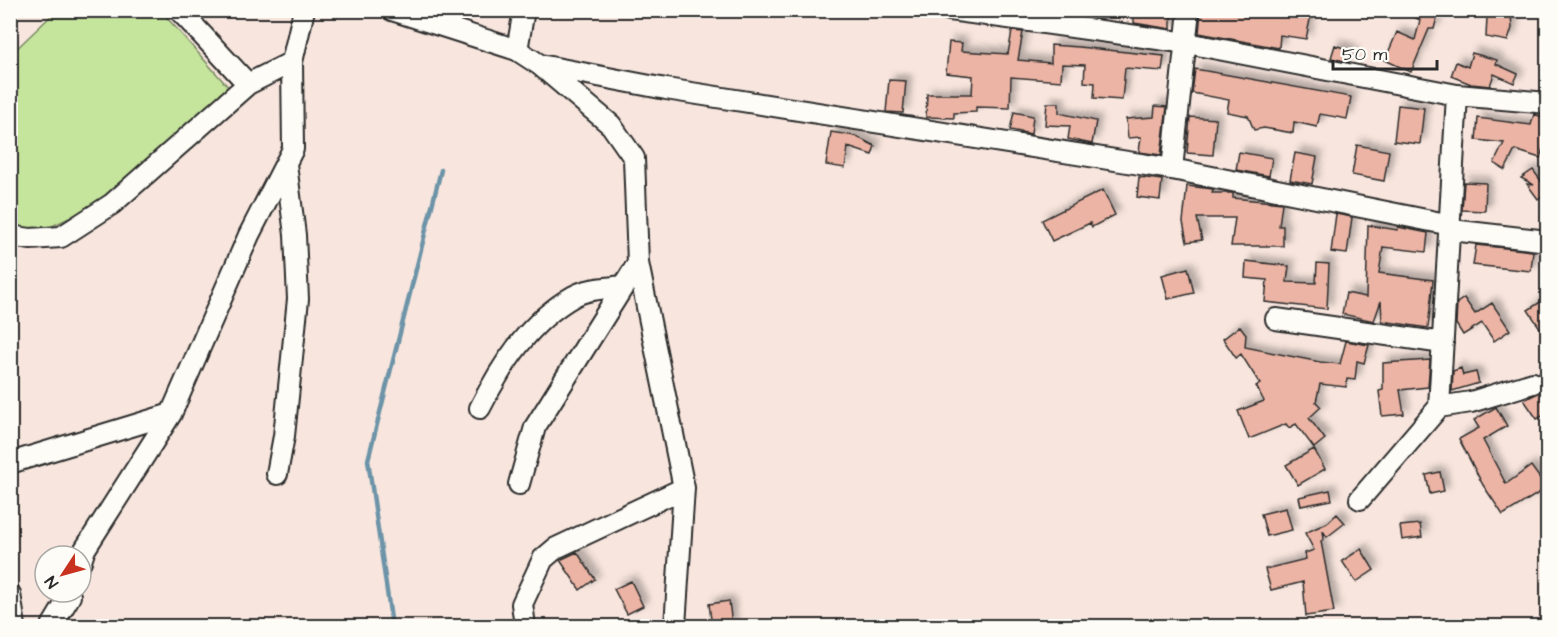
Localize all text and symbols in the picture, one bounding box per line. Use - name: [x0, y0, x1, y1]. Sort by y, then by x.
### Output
- scale bar: [1333, 33, 1436, 71]
- text: 50 m: [1342, 42, 1387, 67]
- north arrow: [33, 544, 93, 604]
- text: N: [40, 572, 64, 593]

